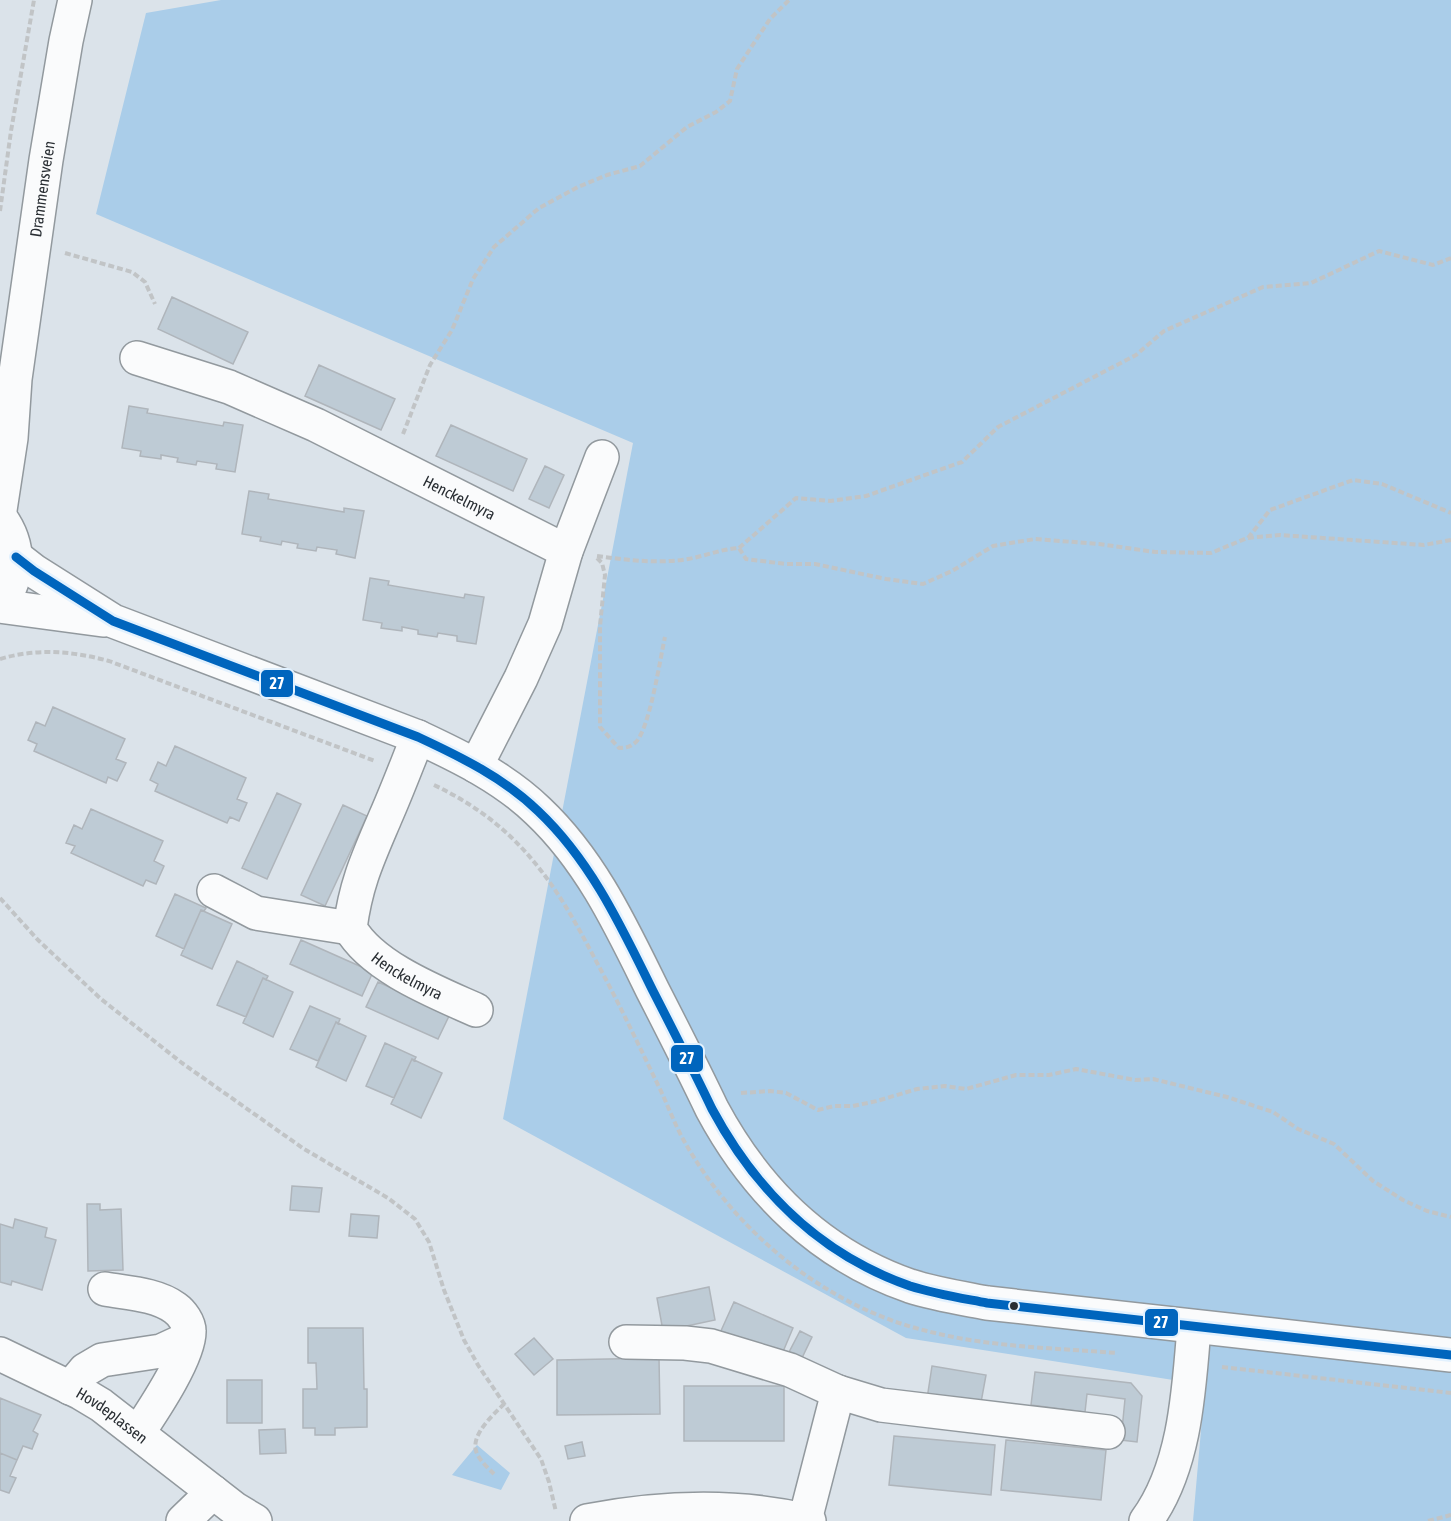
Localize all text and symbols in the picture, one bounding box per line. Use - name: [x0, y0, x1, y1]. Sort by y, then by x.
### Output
- street label: Drammensveien: [26, 139, 58, 238]
- street label: Henckelmyra: [420, 472, 499, 523]
- line badge: 27: [260, 669, 294, 698]
- text: 27: [269, 674, 285, 692]
- street label: Henckelmyra: [368, 948, 445, 1003]
- line badge: 27: [670, 1044, 704, 1073]
- text: 27: [679, 1049, 695, 1067]
- unlabelled marker: [1008, 1300, 1020, 1312]
- line badge: 27: [1144, 1308, 1179, 1337]
- text: 27: [1153, 1313, 1169, 1331]
- street label: Hovdeplassen: [73, 1383, 151, 1447]

